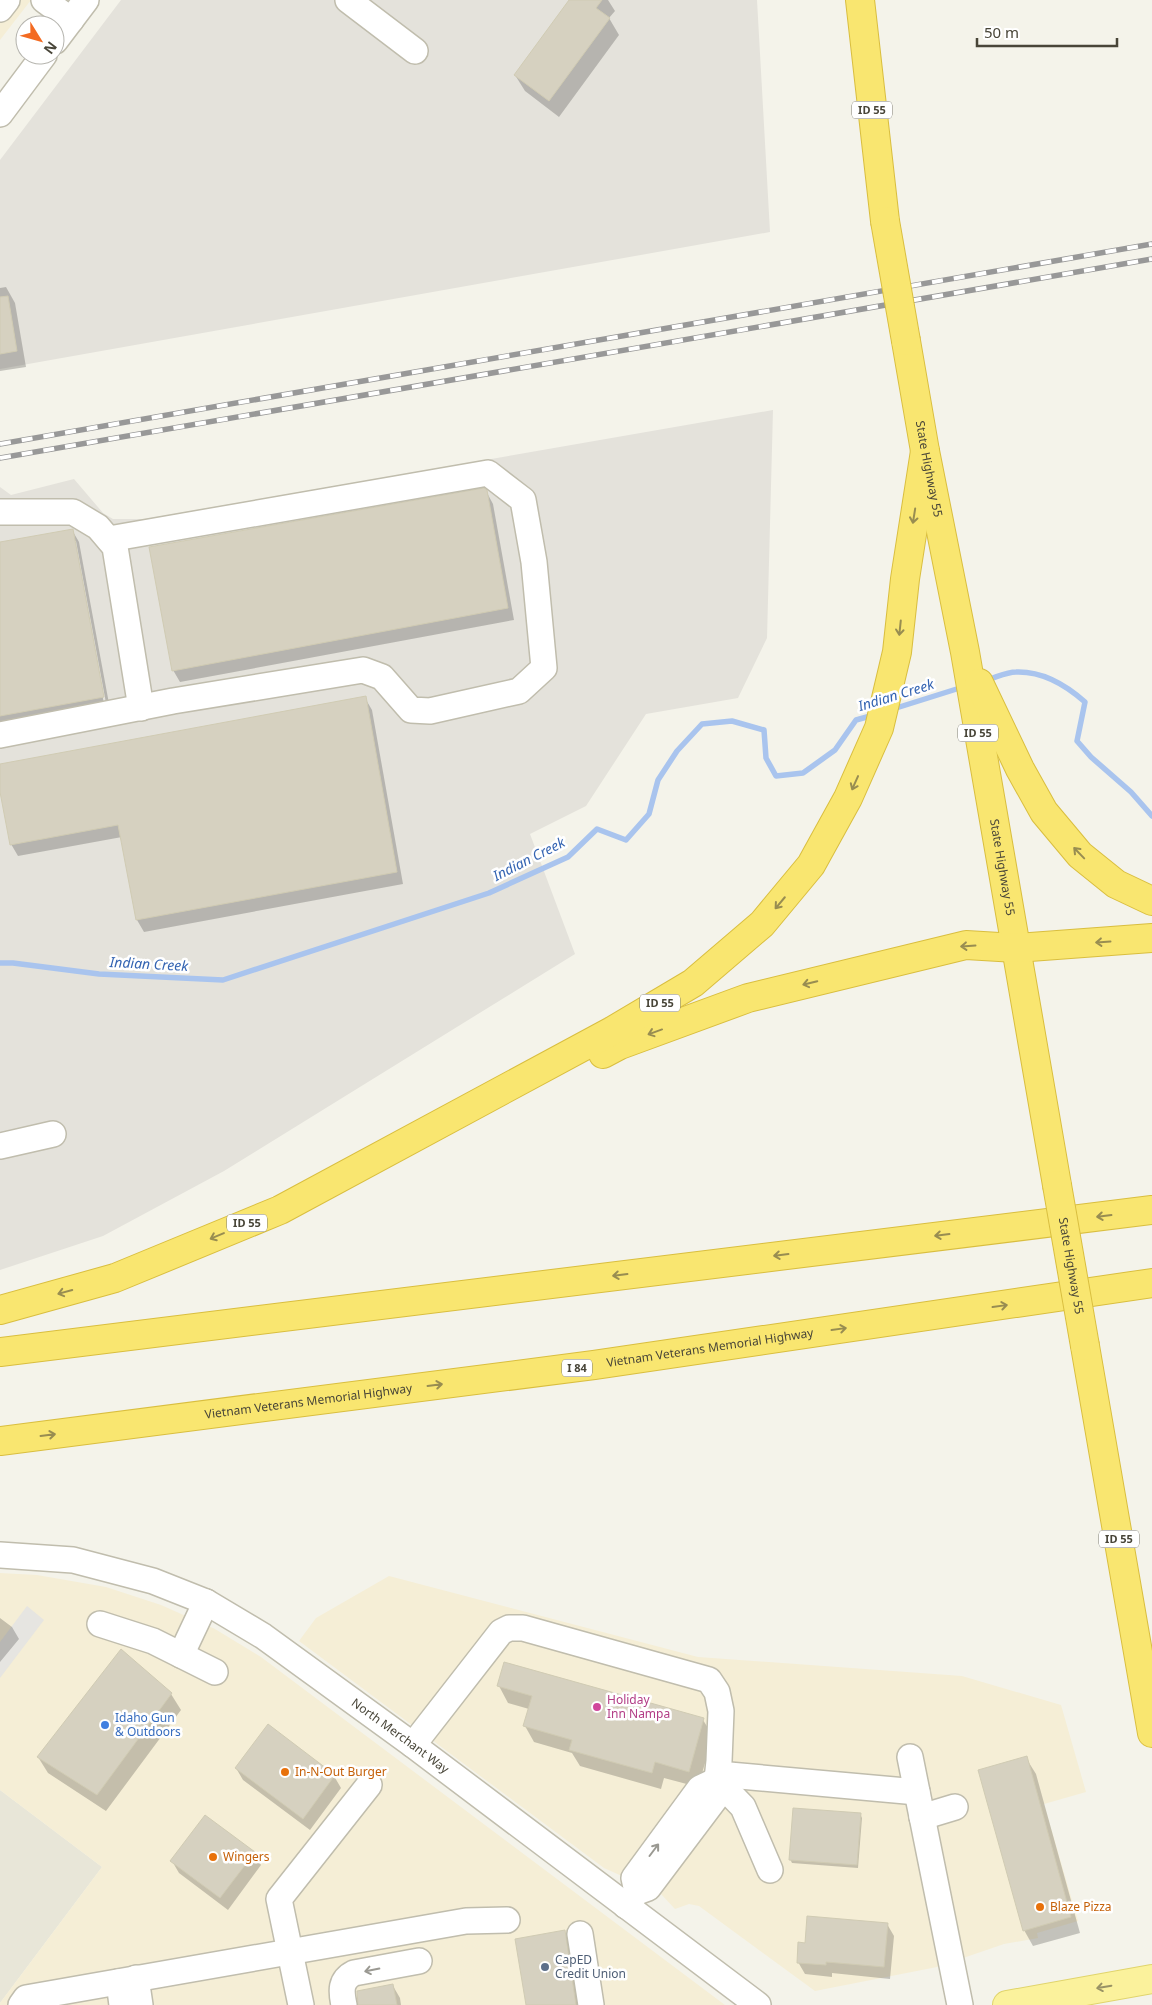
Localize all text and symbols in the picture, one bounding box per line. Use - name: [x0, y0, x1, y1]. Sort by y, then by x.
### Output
- north arrow: [15, 15, 65, 65]
- scale bar: [977, 15, 1117, 47]
- text: 50 m: [984, 22, 1019, 42]
- text: N: [40, 38, 62, 58]
- road number: ID 55: [852, 102, 892, 118]
- street label: State Highway 55: [912, 419, 947, 519]
- one-way arrow: [909, 508, 919, 524]
- one-way arrow: [895, 619, 905, 635]
- water label: Indian Creek: [855, 674, 937, 715]
- road number: ID 55: [958, 724, 998, 741]
- one-way arrow: [849, 775, 859, 790]
- street label: State Highway 55: [986, 817, 1019, 917]
- water label: Indian Creek: [489, 832, 569, 885]
- one-way arrow: [1073, 846, 1085, 859]
- one-way arrow: [774, 896, 785, 909]
- one-way arrow: [1096, 937, 1112, 946]
- one-way arrow: [960, 942, 976, 951]
- water label: Indian Creek: [108, 952, 190, 975]
- one-way arrow: [802, 979, 818, 988]
- road number: ID 55: [640, 994, 680, 1011]
- one-way arrow: [648, 1028, 663, 1037]
- one-way arrow: [1096, 1211, 1112, 1221]
- road number: ID 55: [227, 1214, 267, 1232]
- street label: State Highway 55: [1055, 1216, 1088, 1316]
- one-way arrow: [210, 1231, 225, 1241]
- one-way arrow: [935, 1231, 951, 1241]
- one-way arrow: [773, 1250, 789, 1260]
- one-way arrow: [612, 1270, 628, 1280]
- one-way arrow: [58, 1288, 74, 1298]
- one-way arrow: [991, 1301, 1007, 1311]
- street label: Vietnam Veterans Memorial Highway: [605, 1324, 815, 1371]
- one-way arrow: [831, 1324, 847, 1334]
- road number: I 84: [562, 1360, 592, 1376]
- street label: Vietnam Veterans Memorial Highway: [204, 1379, 414, 1423]
- one-way arrow: [427, 1380, 443, 1390]
- one-way arrow: [40, 1430, 56, 1440]
- road number: ID 55: [1099, 1530, 1139, 1548]
- place label: Holiday Inn Nampa: [607, 1691, 670, 1722]
- street label: North Merchant Way: [348, 1694, 453, 1778]
- marker: Holiday Inn Nampa: [591, 1701, 603, 1713]
- place label: Idaho Gun & Outdoors: [115, 1709, 181, 1740]
- marker: Idaho Gun & Outdoors: [99, 1719, 111, 1731]
- place label: In-N-Out Burger: [295, 1763, 387, 1780]
- marker: In-N-Out Burger: [279, 1766, 291, 1778]
- one-way arrow: [649, 1844, 660, 1857]
- place label: Wingers: [223, 1848, 270, 1865]
- marker: Wingers: [207, 1851, 219, 1863]
- place label: Blaze Pizza: [1050, 1898, 1112, 1915]
- marker: Blaze Pizza: [1034, 1901, 1046, 1913]
- place label: CapED Credit Union: [555, 1951, 626, 1982]
- marker: CapED Credit Union: [539, 1961, 551, 1973]
- one-way arrow: [364, 1965, 380, 1975]
- one-way arrow: [1096, 1983, 1112, 1993]

